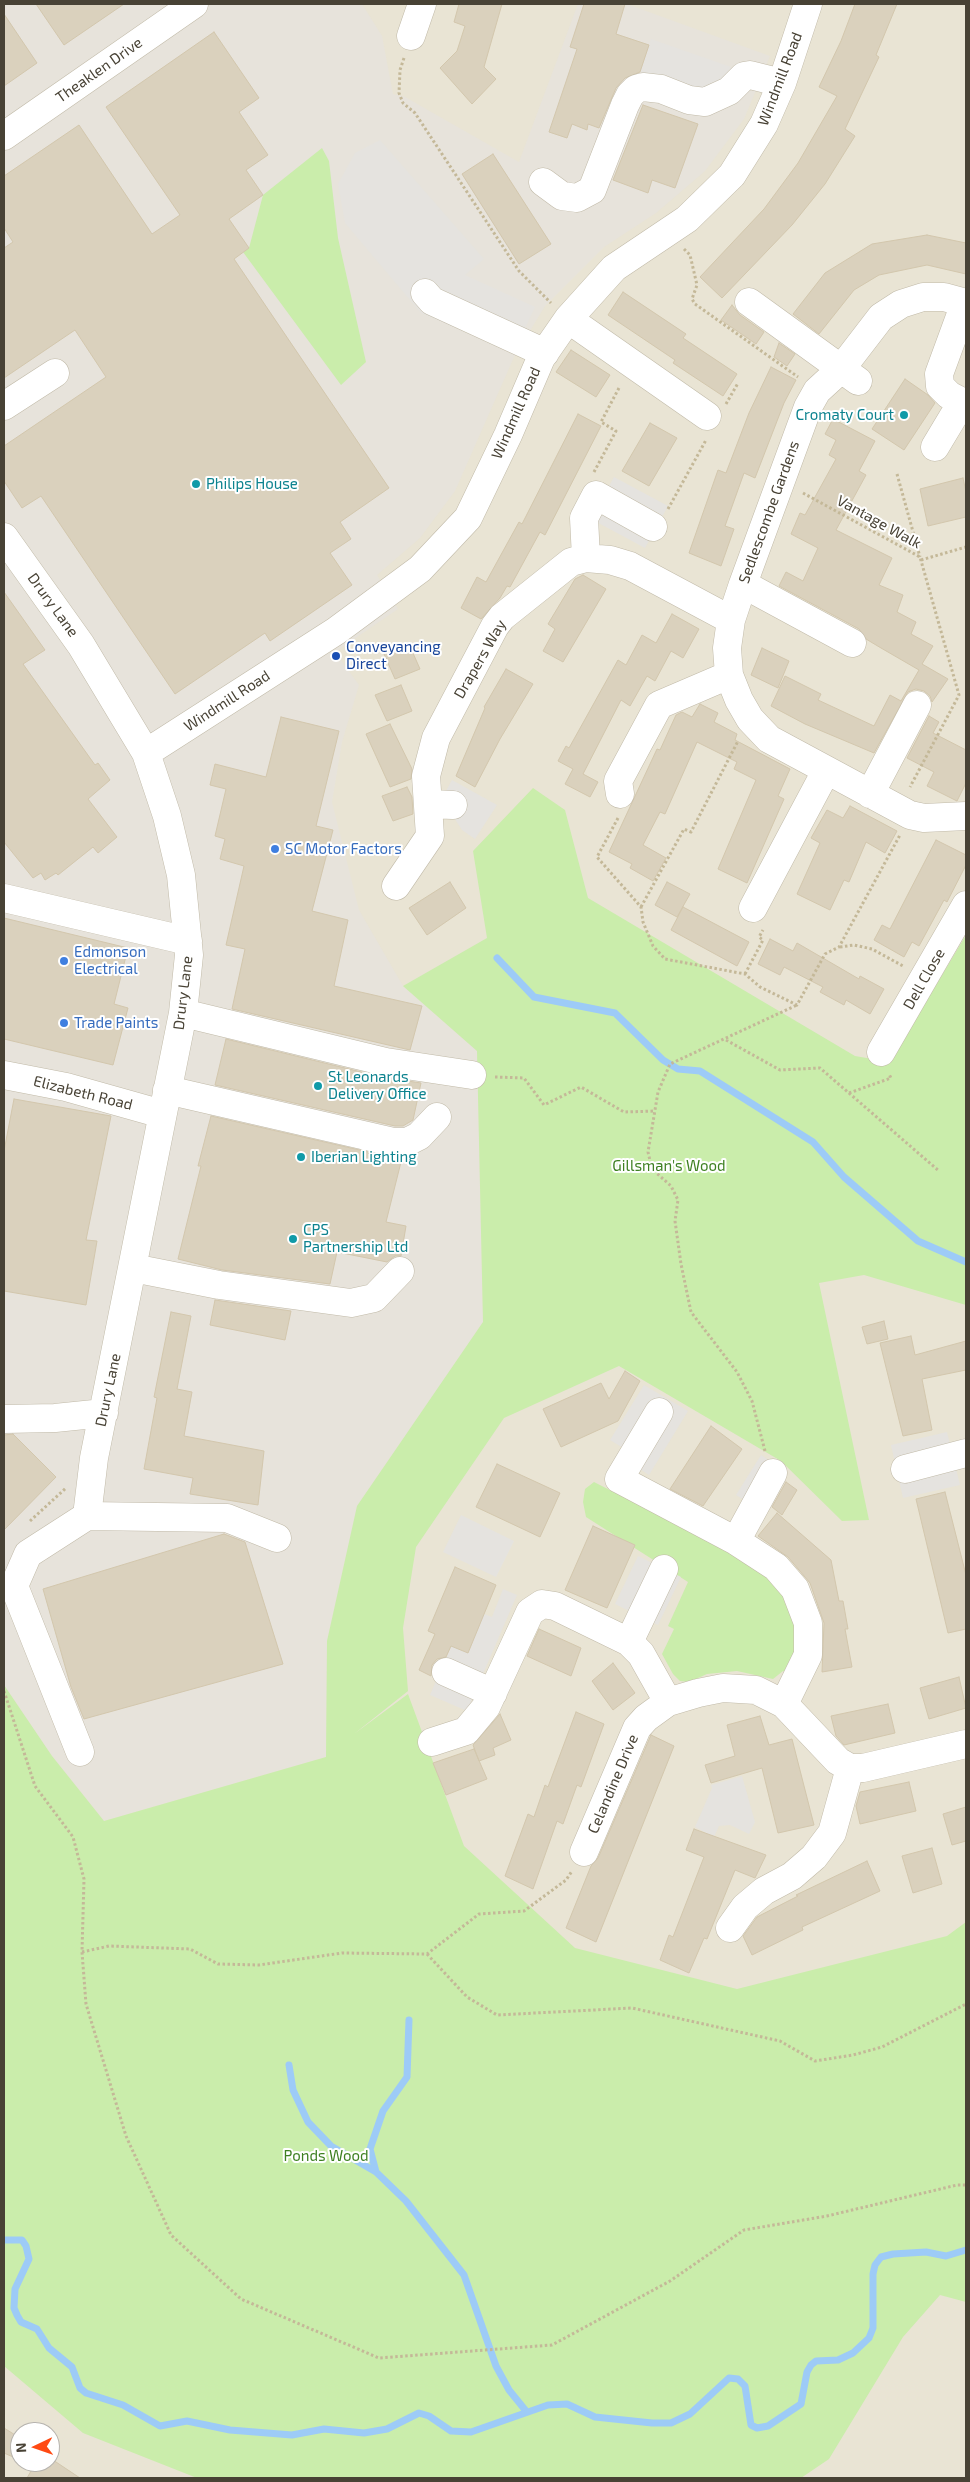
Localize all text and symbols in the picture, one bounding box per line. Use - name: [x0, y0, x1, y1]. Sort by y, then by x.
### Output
- street label: Windmill Road: [754, 30, 806, 128]
- street label: Theaklen Drive: [52, 34, 146, 106]
- street label: Windmill Road: [488, 364, 544, 462]
- place label: Cromaty Court: [795, 406, 894, 424]
- marker: Cromaty Court: [898, 409, 910, 421]
- street label: Sedlescombe Gardens: [735, 438, 803, 586]
- place label: Philips House: [206, 475, 298, 493]
- marker: Philips House: [190, 478, 202, 490]
- street label: Vantage Walk: [834, 491, 924, 553]
- street label: Drury Lane: [24, 570, 82, 640]
- street label: Drapers Way: [450, 616, 510, 702]
- place label: Conveyancing Direct: [346, 638, 441, 673]
- marker: Conveyancing Direct: [330, 650, 342, 662]
- street label: Windmill Road: [181, 667, 273, 735]
- place label: SC Motor Factors: [285, 840, 402, 858]
- marker: SC Motor Factors: [269, 843, 281, 855]
- place label: Edmonson Electrical: [74, 943, 146, 978]
- street label: Dell Close: [899, 945, 949, 1013]
- marker: Edmonson Electrical: [58, 955, 70, 967]
- street label: Drury Lane: [170, 955, 196, 1031]
- place label: Trade Paints: [74, 1014, 158, 1032]
- marker: Trade Paints: [58, 1017, 70, 1029]
- place label: St Leonards Delivery Office: [328, 1068, 427, 1103]
- street label: Elizabeth Road: [32, 1072, 134, 1114]
- marker: St Leonards Delivery Office: [312, 1080, 324, 1092]
- place label: Iberian Lighting: [311, 1148, 417, 1166]
- marker: Iberian Lighting: [295, 1151, 307, 1163]
- park label: Gillsman's Wood: [612, 1157, 726, 1175]
- place label: CPS Partnership Ltd: [303, 1221, 408, 1256]
- marker: CPS Partnership Ltd: [287, 1233, 299, 1245]
- street label: Drury Lane: [91, 1352, 125, 1428]
- street label: Celandine Drive: [584, 1732, 642, 1836]
- park label: Ponds Wood: [283, 2147, 369, 2165]
- north arrow: [10, 2422, 60, 2472]
- text: N: [12, 2442, 29, 2453]

